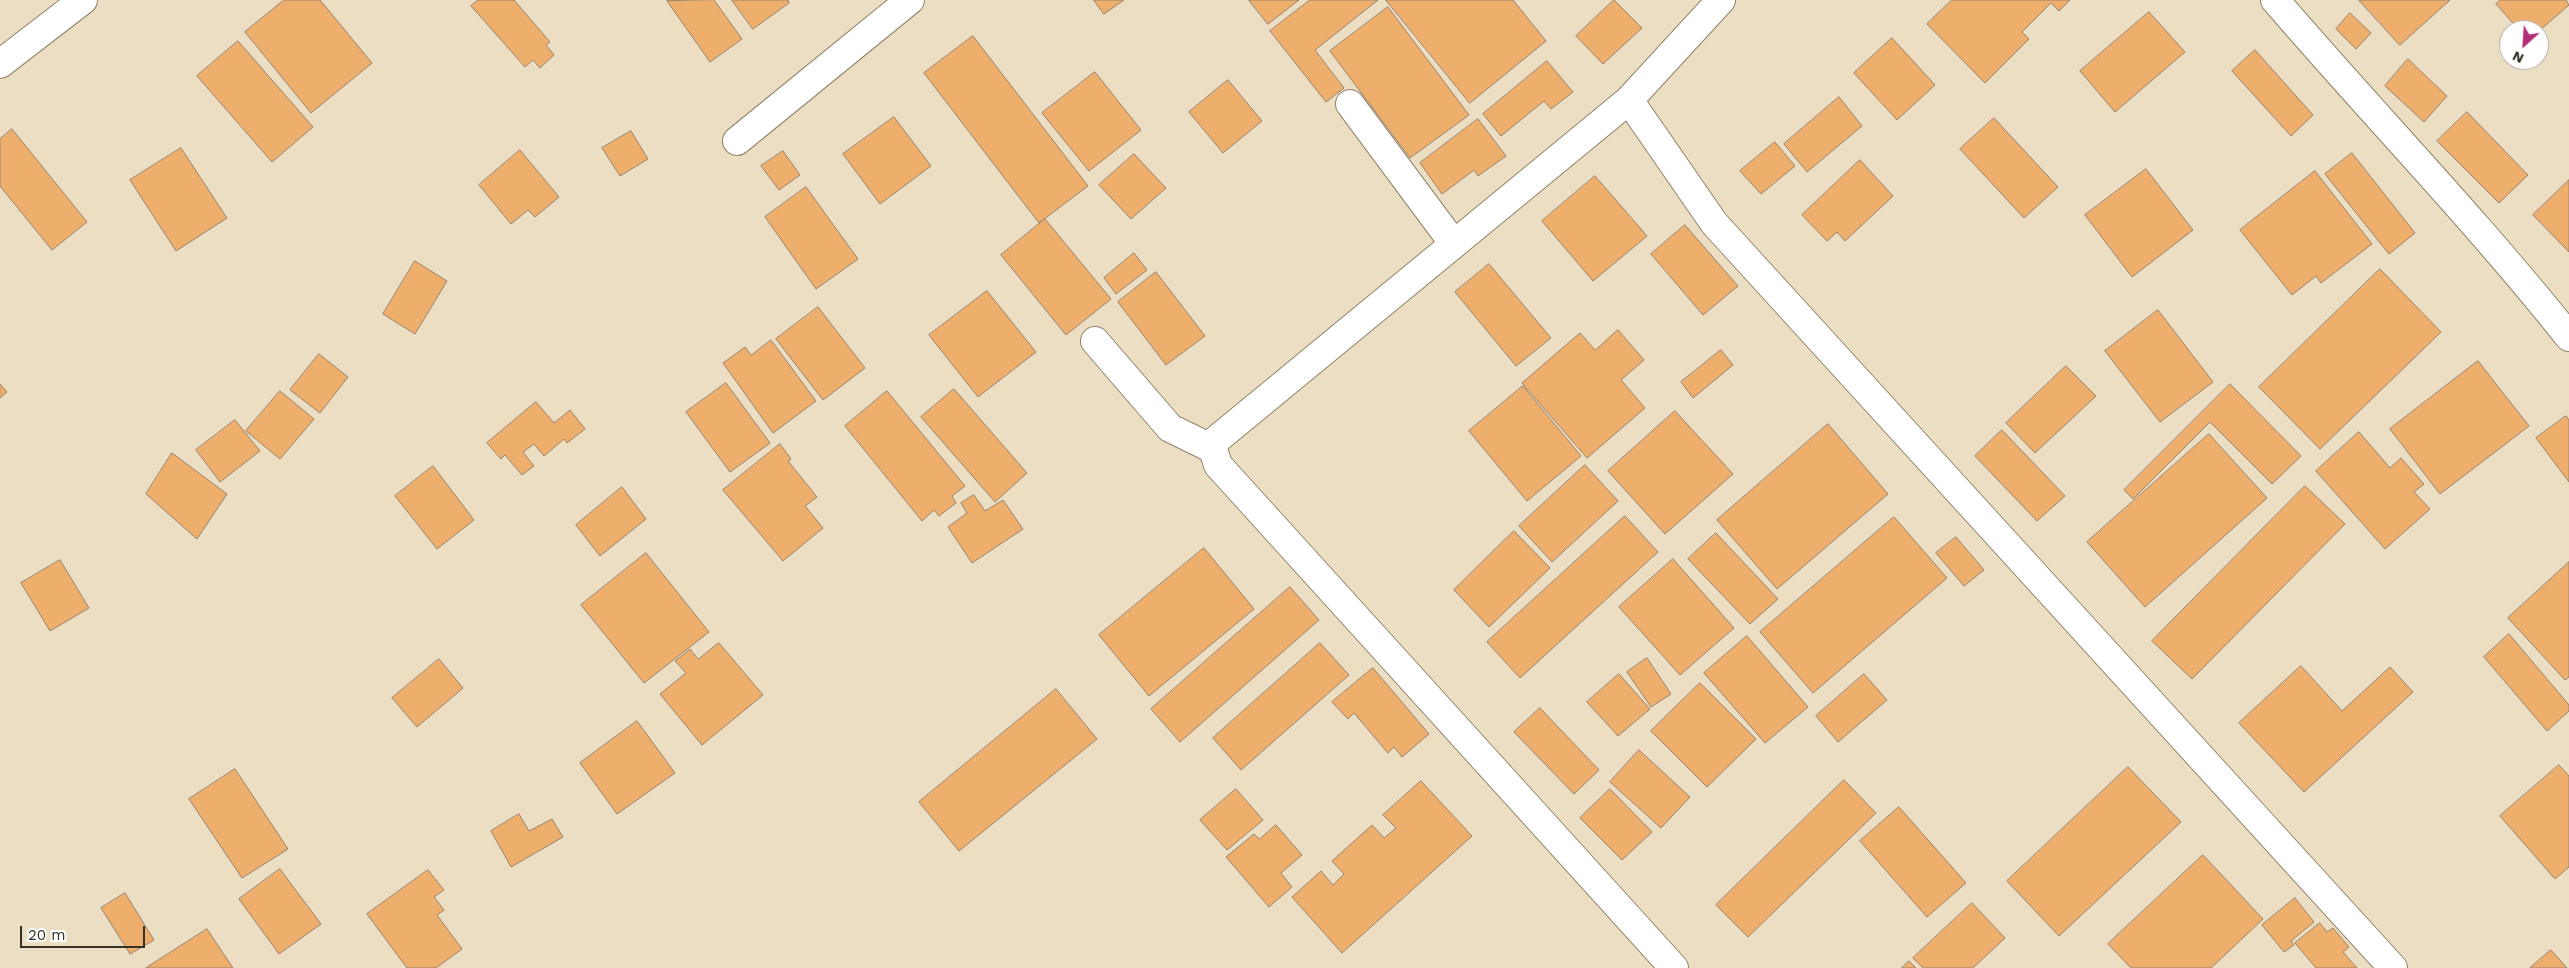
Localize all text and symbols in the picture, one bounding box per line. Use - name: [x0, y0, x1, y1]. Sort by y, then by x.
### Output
- north arrow: [2499, 20, 2549, 70]
- text: N: [2510, 48, 2526, 67]
- scale bar: [22, 916, 148, 948]
- text: 20 m: [28, 926, 66, 944]

